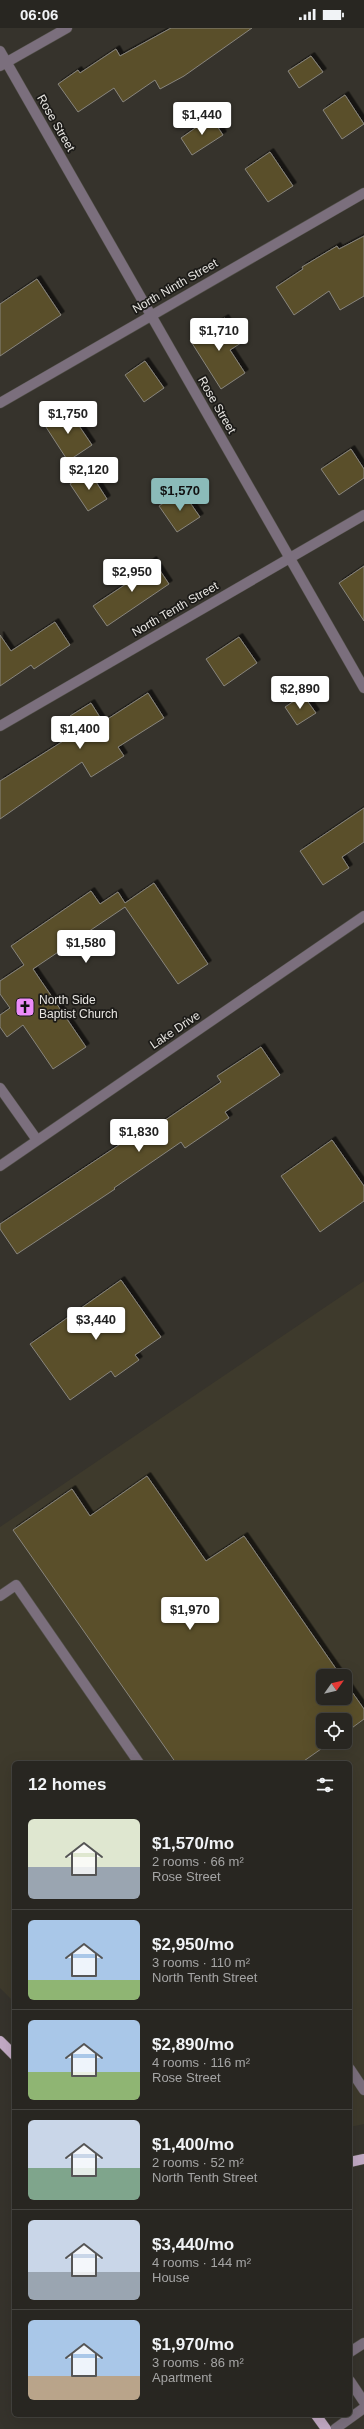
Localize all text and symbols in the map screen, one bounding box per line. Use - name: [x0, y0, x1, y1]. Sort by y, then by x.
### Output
- text: 06:06: [20, 6, 58, 23]
- street label: Rose Street: [34, 92, 78, 155]
- pin: $1,440: [169, 102, 235, 136]
- text: $1,440: [182, 107, 222, 122]
- street label: North Ninth Street: [130, 256, 221, 316]
- pin: $1,710: [186, 318, 252, 352]
- text: $1,710: [199, 323, 239, 338]
- street label: Rose Street: [195, 374, 239, 437]
- pin: $1,750: [35, 401, 101, 435]
- text: $1,750: [48, 406, 88, 421]
- pin: $2,120: [56, 457, 122, 491]
- text: $2,120: [69, 462, 109, 477]
- pin: $1,570: [147, 478, 213, 512]
- text: $1,570: [160, 483, 200, 498]
- pin: $2,950: [99, 559, 165, 593]
- text: $2,950: [112, 564, 152, 579]
- street label: North Tenth Street: [129, 578, 221, 639]
- pin: $2,890: [267, 676, 333, 710]
- text: $2,890: [280, 681, 320, 696]
- pin: $1,400: [47, 716, 113, 750]
- text: $1,400: [60, 721, 100, 736]
- pin: $1,580: [53, 930, 119, 964]
- text: $1,580: [66, 935, 106, 950]
- place label: North Side Baptist Church: [39, 993, 118, 1021]
- church icon: North Side Baptist Church: [14, 996, 36, 1018]
- street label: Lake Drive: [147, 1008, 203, 1052]
- pin: $1,830: [106, 1119, 172, 1153]
- text: $1,830: [119, 1124, 159, 1139]
- pin: $3,440: [63, 1307, 129, 1341]
- text: $3,440: [76, 1312, 116, 1327]
- pin: $1,970: [157, 1597, 223, 1631]
- text: $1,970: [170, 1602, 210, 1617]
- north arrow: [316, 1669, 352, 1705]
- map controls: [316, 1669, 352, 1749]
- button: locate: [316, 1713, 352, 1749]
- icon: filters: [314, 1774, 336, 1796]
- text: 12 homes: [28, 1775, 106, 1794]
- text: $1,570/mo: [152, 1834, 234, 1853]
- icon: home: [60, 1835, 108, 1883]
- text: 2 rooms · 66 m²: [152, 1854, 244, 1869]
- text: Rose Street: [152, 1869, 221, 1884]
- text: $2,950/mo: [152, 1935, 234, 1954]
- icon: home: [60, 1936, 108, 1984]
- text: 3 rooms · 110 m²: [152, 1955, 250, 1970]
- text: North Tenth Street: [152, 1970, 257, 1985]
- text: $2,890/mo: [152, 2035, 234, 2054]
- icon: home: [60, 2036, 108, 2084]
- text: 4 rooms · 116 m²: [152, 2055, 250, 2070]
- text: Rose Street: [152, 2070, 221, 2085]
- text: $1,400/mo: [152, 2135, 234, 2154]
- icon: home: [60, 2136, 108, 2184]
- text: 2 rooms · 52 m²: [152, 2155, 244, 2170]
- text: North Tenth Street: [152, 2170, 257, 2185]
- text: $3,440/mo: [152, 2235, 234, 2254]
- icon: home: [60, 2236, 108, 2284]
- text: 4 rooms · 144 m²: [152, 2255, 251, 2270]
- text: House: [152, 2270, 190, 2285]
- text: $1,970/mo: [152, 2335, 234, 2354]
- icon: home: [60, 2336, 108, 2384]
- text: 3 rooms · 86 m²: [152, 2355, 244, 2370]
- text: Apartment: [152, 2370, 212, 2385]

